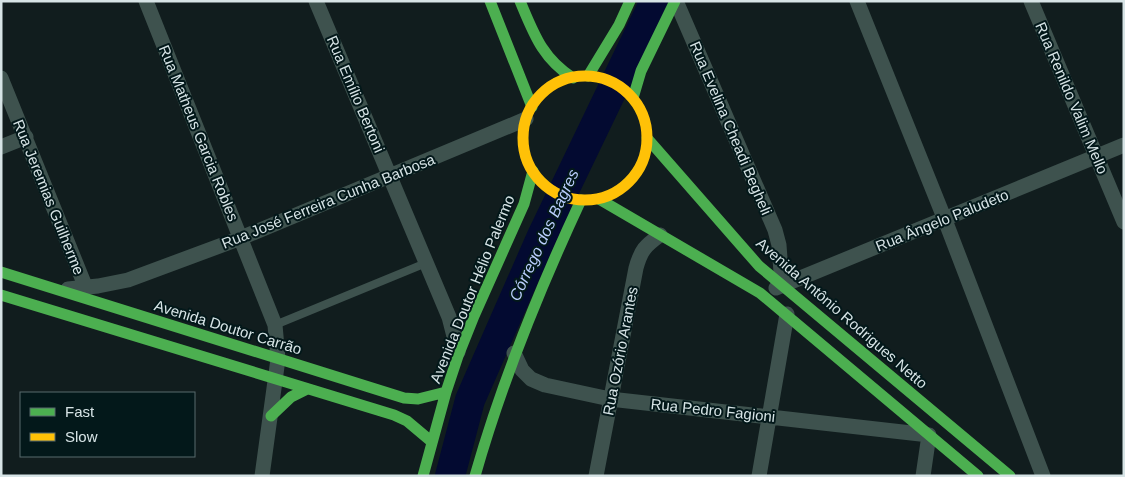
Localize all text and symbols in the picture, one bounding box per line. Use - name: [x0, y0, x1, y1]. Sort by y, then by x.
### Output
- street label: Rua Renildo Valim Mello: [1032, 20, 1112, 176]
- street label: Rua Emílio Bertoni: [324, 33, 388, 155]
- street label: Rua Evelina Cheadi Begheli: [687, 39, 775, 217]
- street label: Rua Matheus Garcia Robles: [156, 42, 242, 224]
- street label: Rua Jeremias Guilherme: [10, 117, 88, 277]
- street label: Rua José Ferreira Cunha Barbosa: [219, 150, 438, 252]
- water label: Córrego dos Bagres: [506, 167, 582, 303]
- street label: Rua Ângelo Paludeto: [873, 186, 1011, 254]
- street label: Avenida Doutor Hélio Palermo: [426, 192, 518, 386]
- street label: Avenida Antônio Rodrigues Netto: [753, 234, 931, 392]
- street label: Rua Ozório Arantes: [599, 285, 641, 417]
- street label: Avenida Doutor Carrão: [152, 296, 304, 358]
- legend: [20, 392, 195, 457]
- street label: Rua Pedro Fagioni: [650, 395, 776, 425]
- text: Fast: [65, 403, 95, 420]
- text: Slow: [65, 428, 98, 445]

